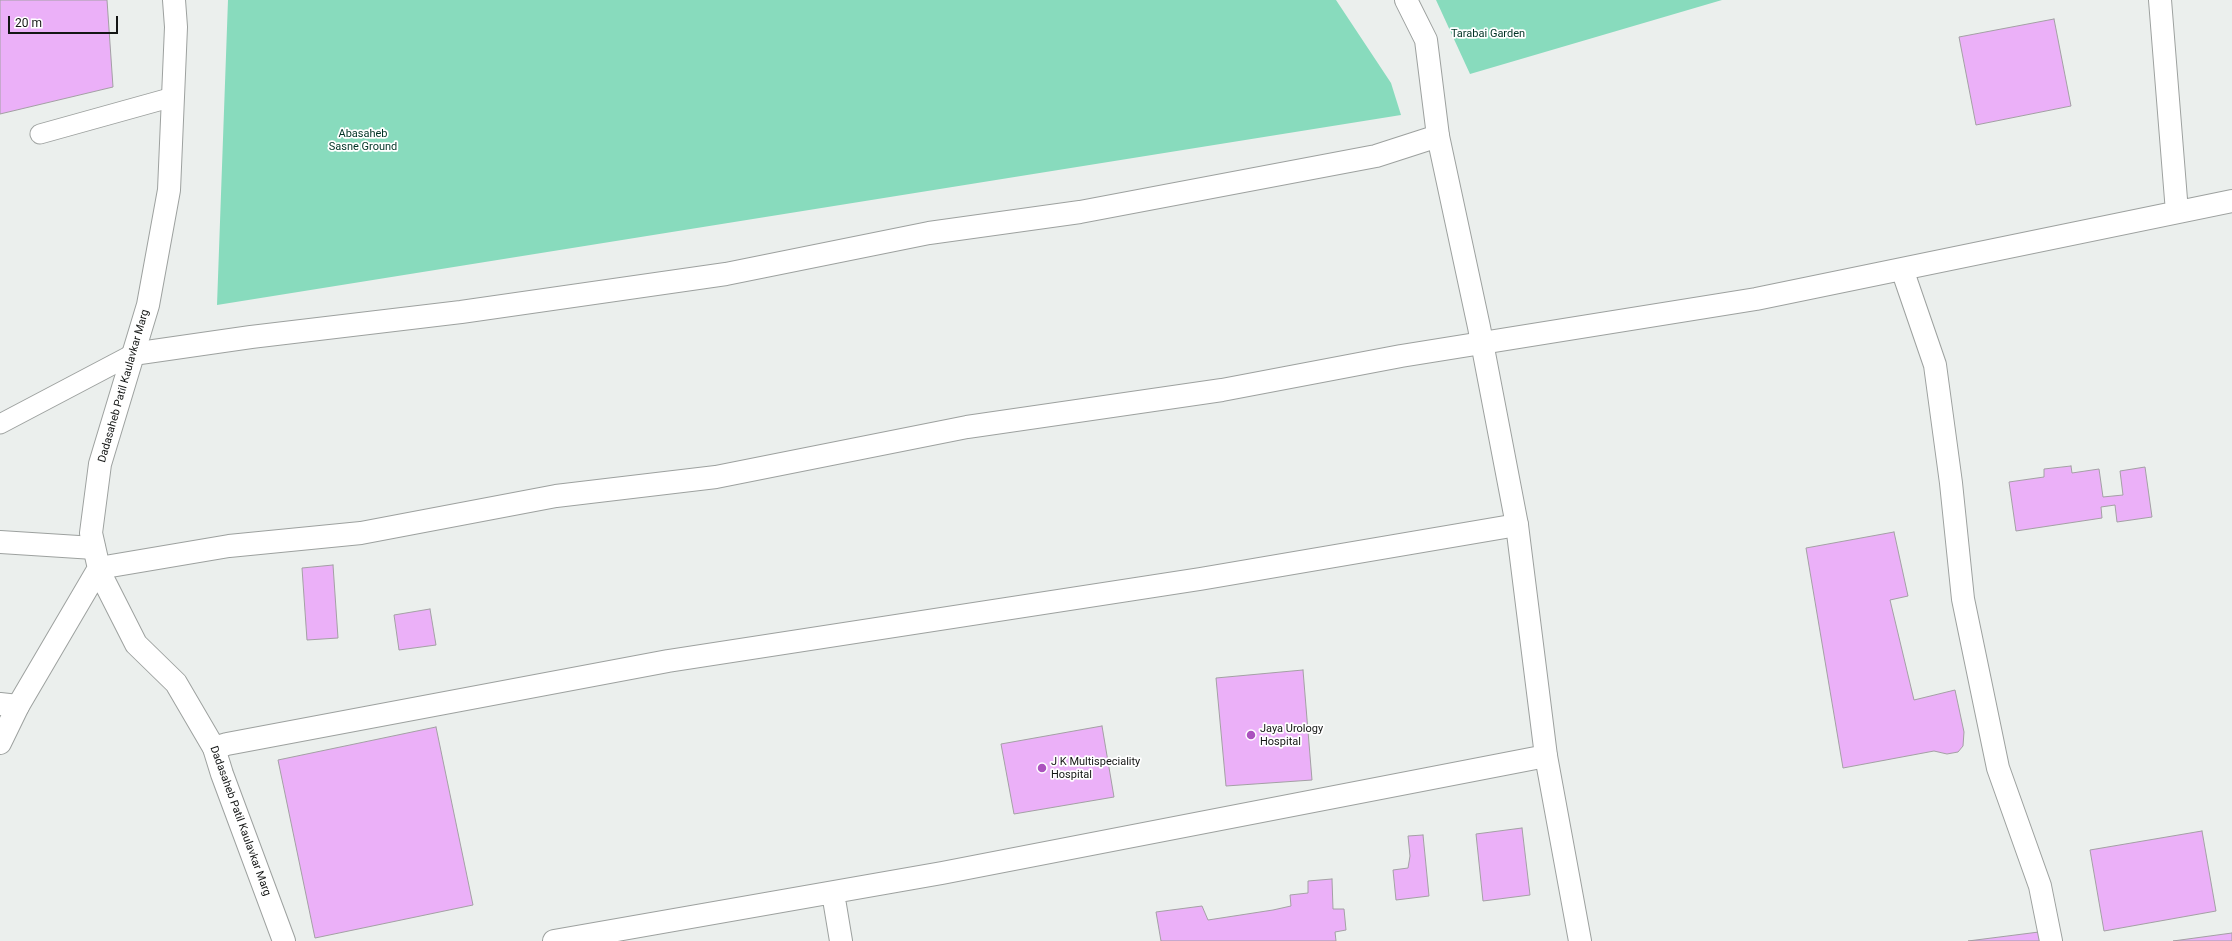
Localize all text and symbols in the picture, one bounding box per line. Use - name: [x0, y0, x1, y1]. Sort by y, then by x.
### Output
- scale bar: [10, 8, 120, 34]
- text: 20 m: [15, 16, 42, 30]
- park label: Tarabai Garden: [1451, 27, 1525, 41]
- park label: Abasaheb Sasne Ground: [329, 127, 397, 153]
- street label: Dadasaheb Patil Kaulavkar Marg: [96, 308, 152, 464]
- place label: Jaya Urology Hospital: [1260, 722, 1323, 748]
- marker: Jaya Urology Hospital: [1245, 729, 1257, 741]
- street label: Dadasaheb Patil Kaulavkar Marg: [207, 744, 273, 898]
- place label: J K Multispeciality Hospital: [1051, 755, 1140, 781]
- marker: J K Multispeciality Hospital: [1036, 762, 1048, 774]

